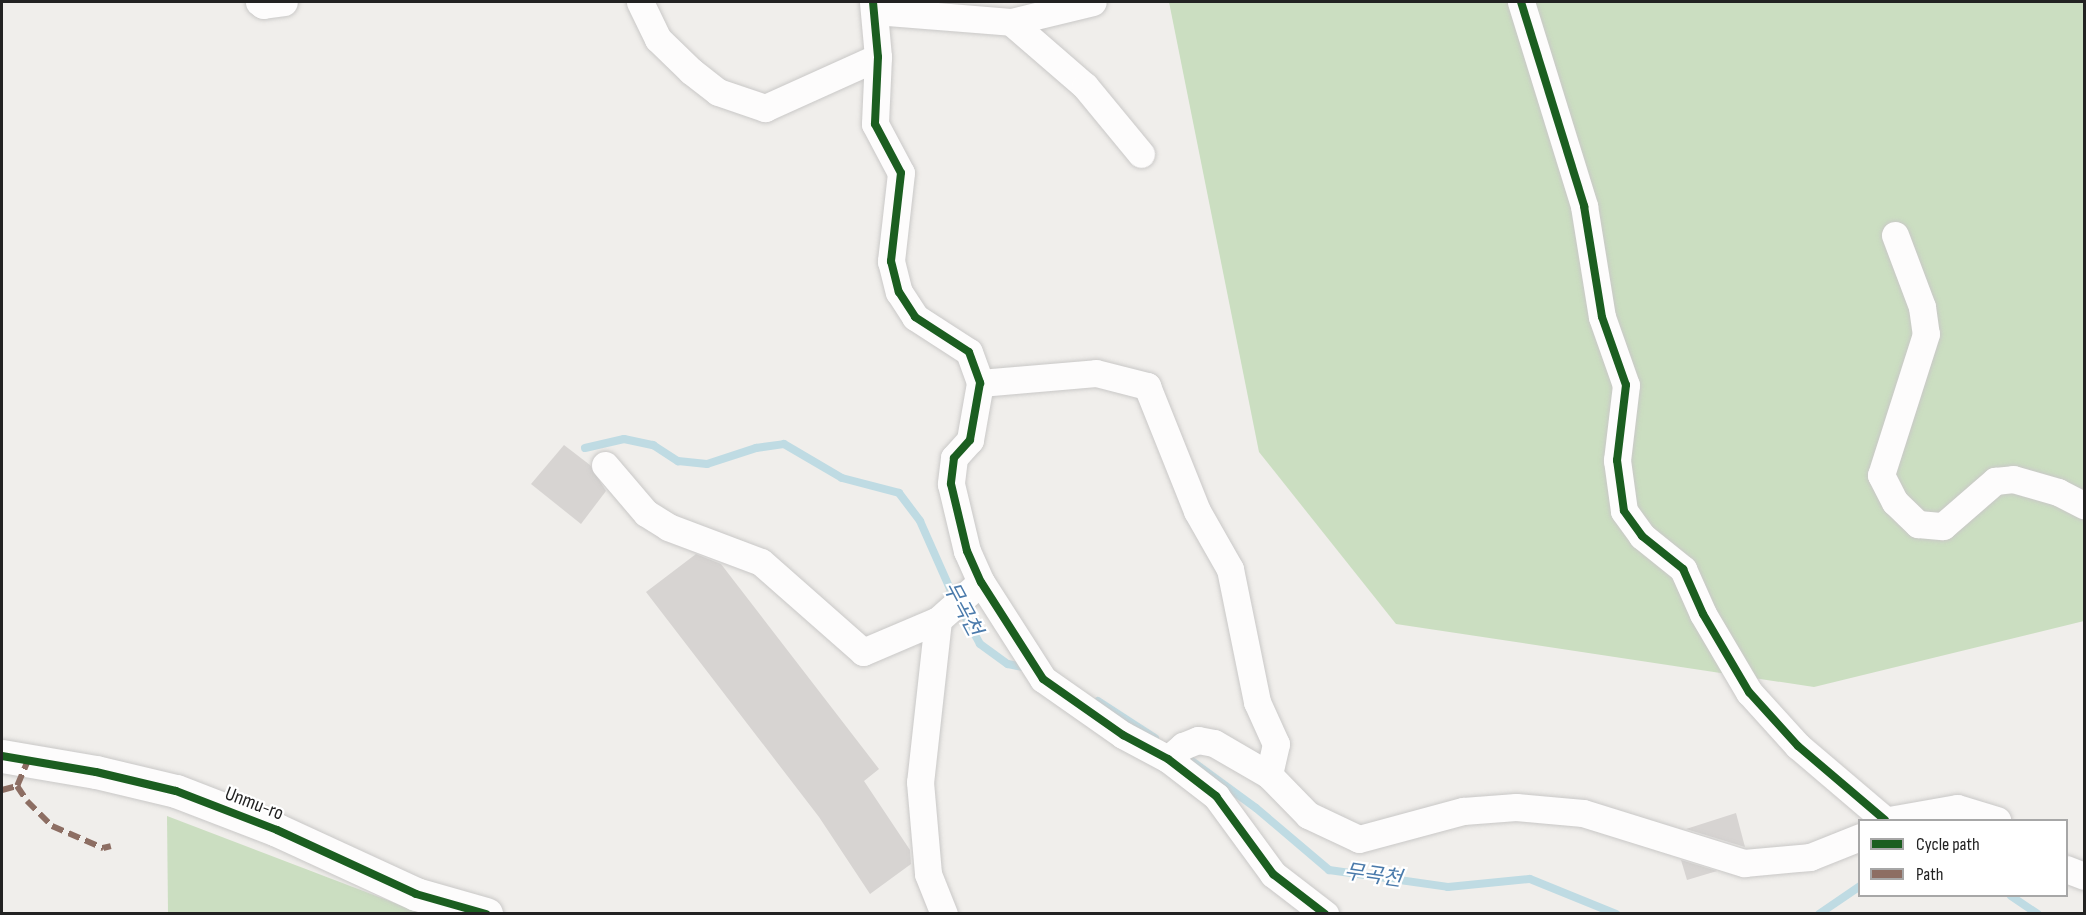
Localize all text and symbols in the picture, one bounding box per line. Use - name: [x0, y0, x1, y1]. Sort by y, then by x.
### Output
- water label: 무곡천: [937, 577, 987, 641]
- street label: Unmu-ro: [221, 782, 287, 826]
- legend: [1858, 819, 2068, 897]
- text: Cycle path: [1916, 834, 1980, 855]
- water label: 무곡천: [1343, 859, 1403, 893]
- text: Path: [1916, 864, 1944, 885]

